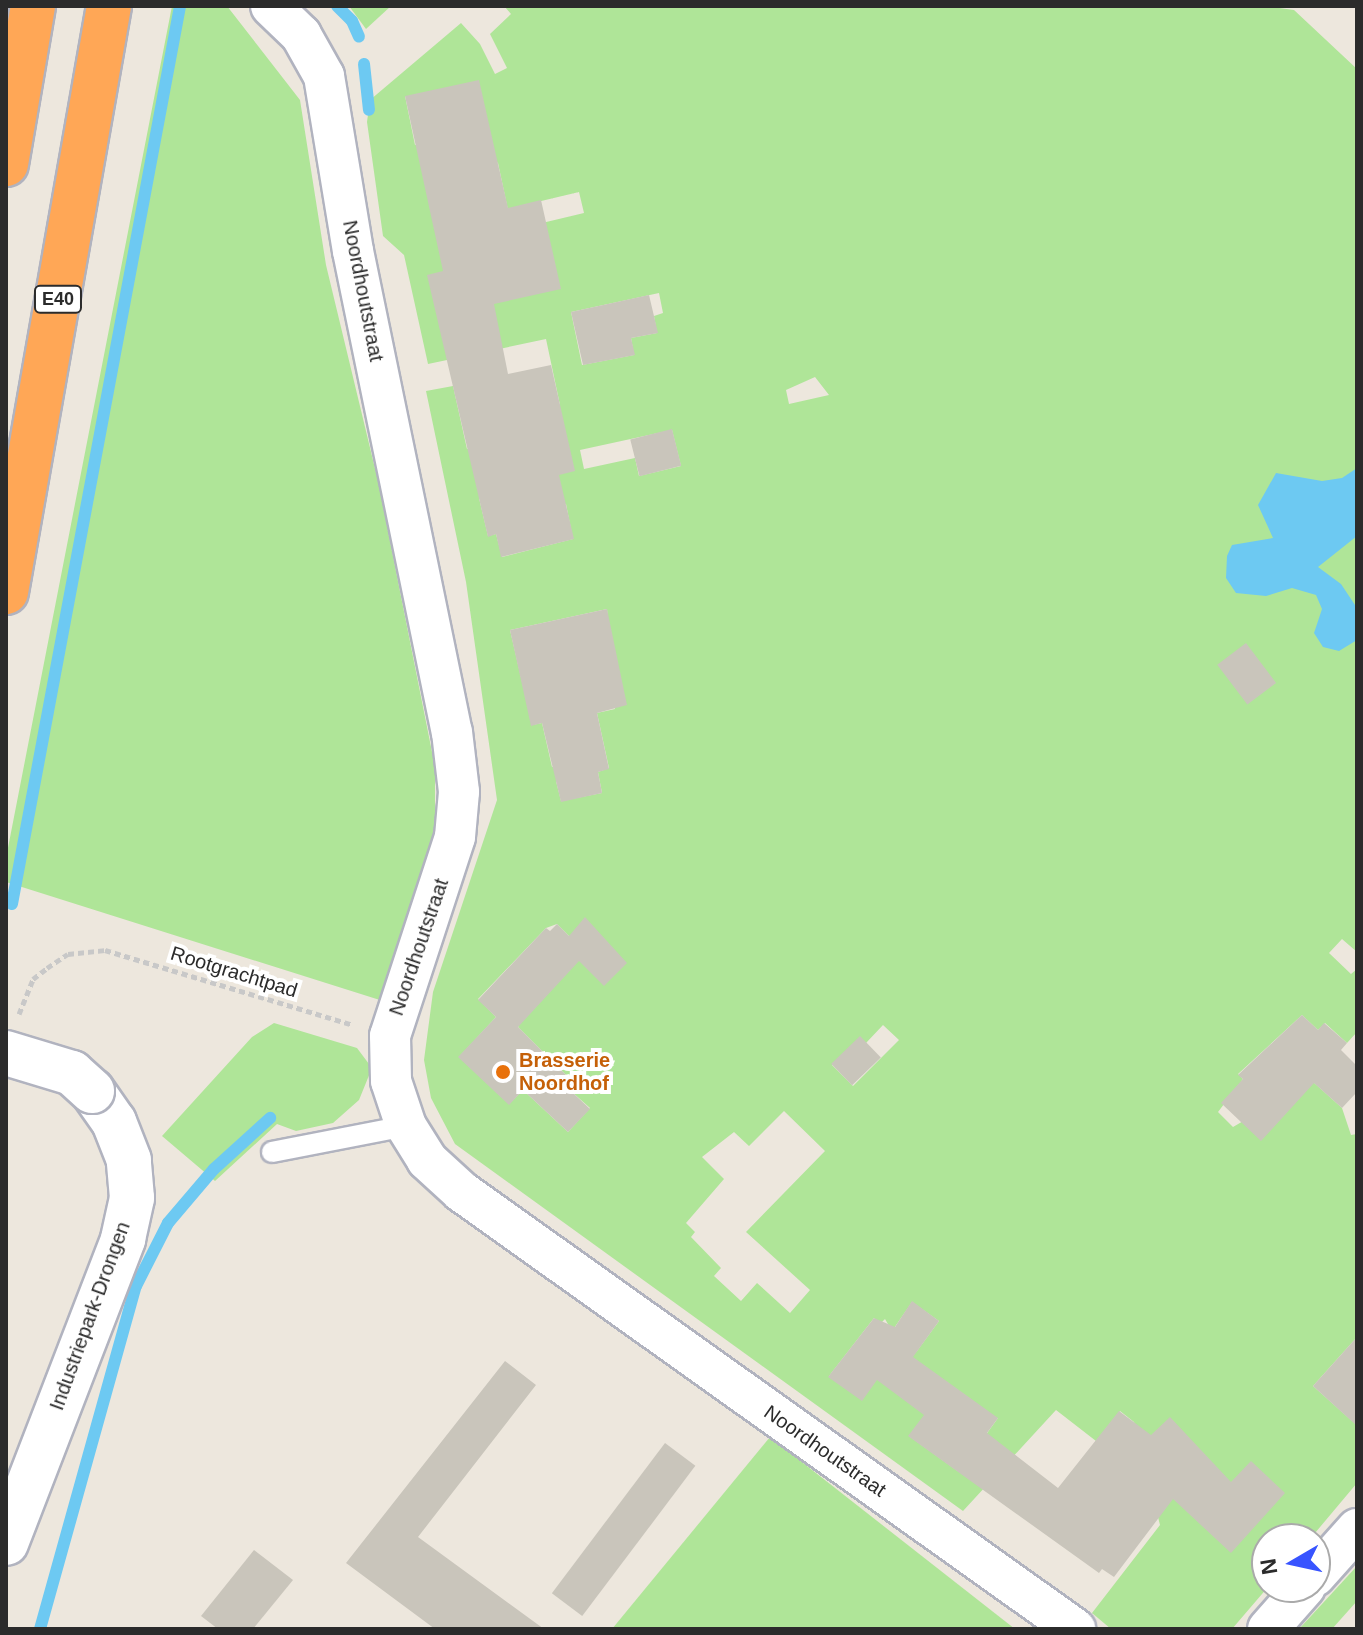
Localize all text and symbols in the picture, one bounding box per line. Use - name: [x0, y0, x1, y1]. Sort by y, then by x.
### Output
- street label: Noordhoutstraat: [338, 218, 388, 364]
- road number: E40: [32, 285, 84, 313]
- street label: Noordhoutstraat: [384, 875, 454, 1019]
- street label: Rootgrachtpad: [168, 941, 300, 1003]
- place label: Brasserie Noordhof: [519, 1048, 610, 1095]
- marker: Brasserie Noordhof: [494, 1063, 512, 1081]
- street label: Industriepark-Drongen: [45, 1218, 135, 1414]
- street label: Noordhoutstraat: [759, 1400, 891, 1502]
- north arrow: [1251, 1523, 1331, 1603]
- text: N: [1255, 1557, 1282, 1576]

